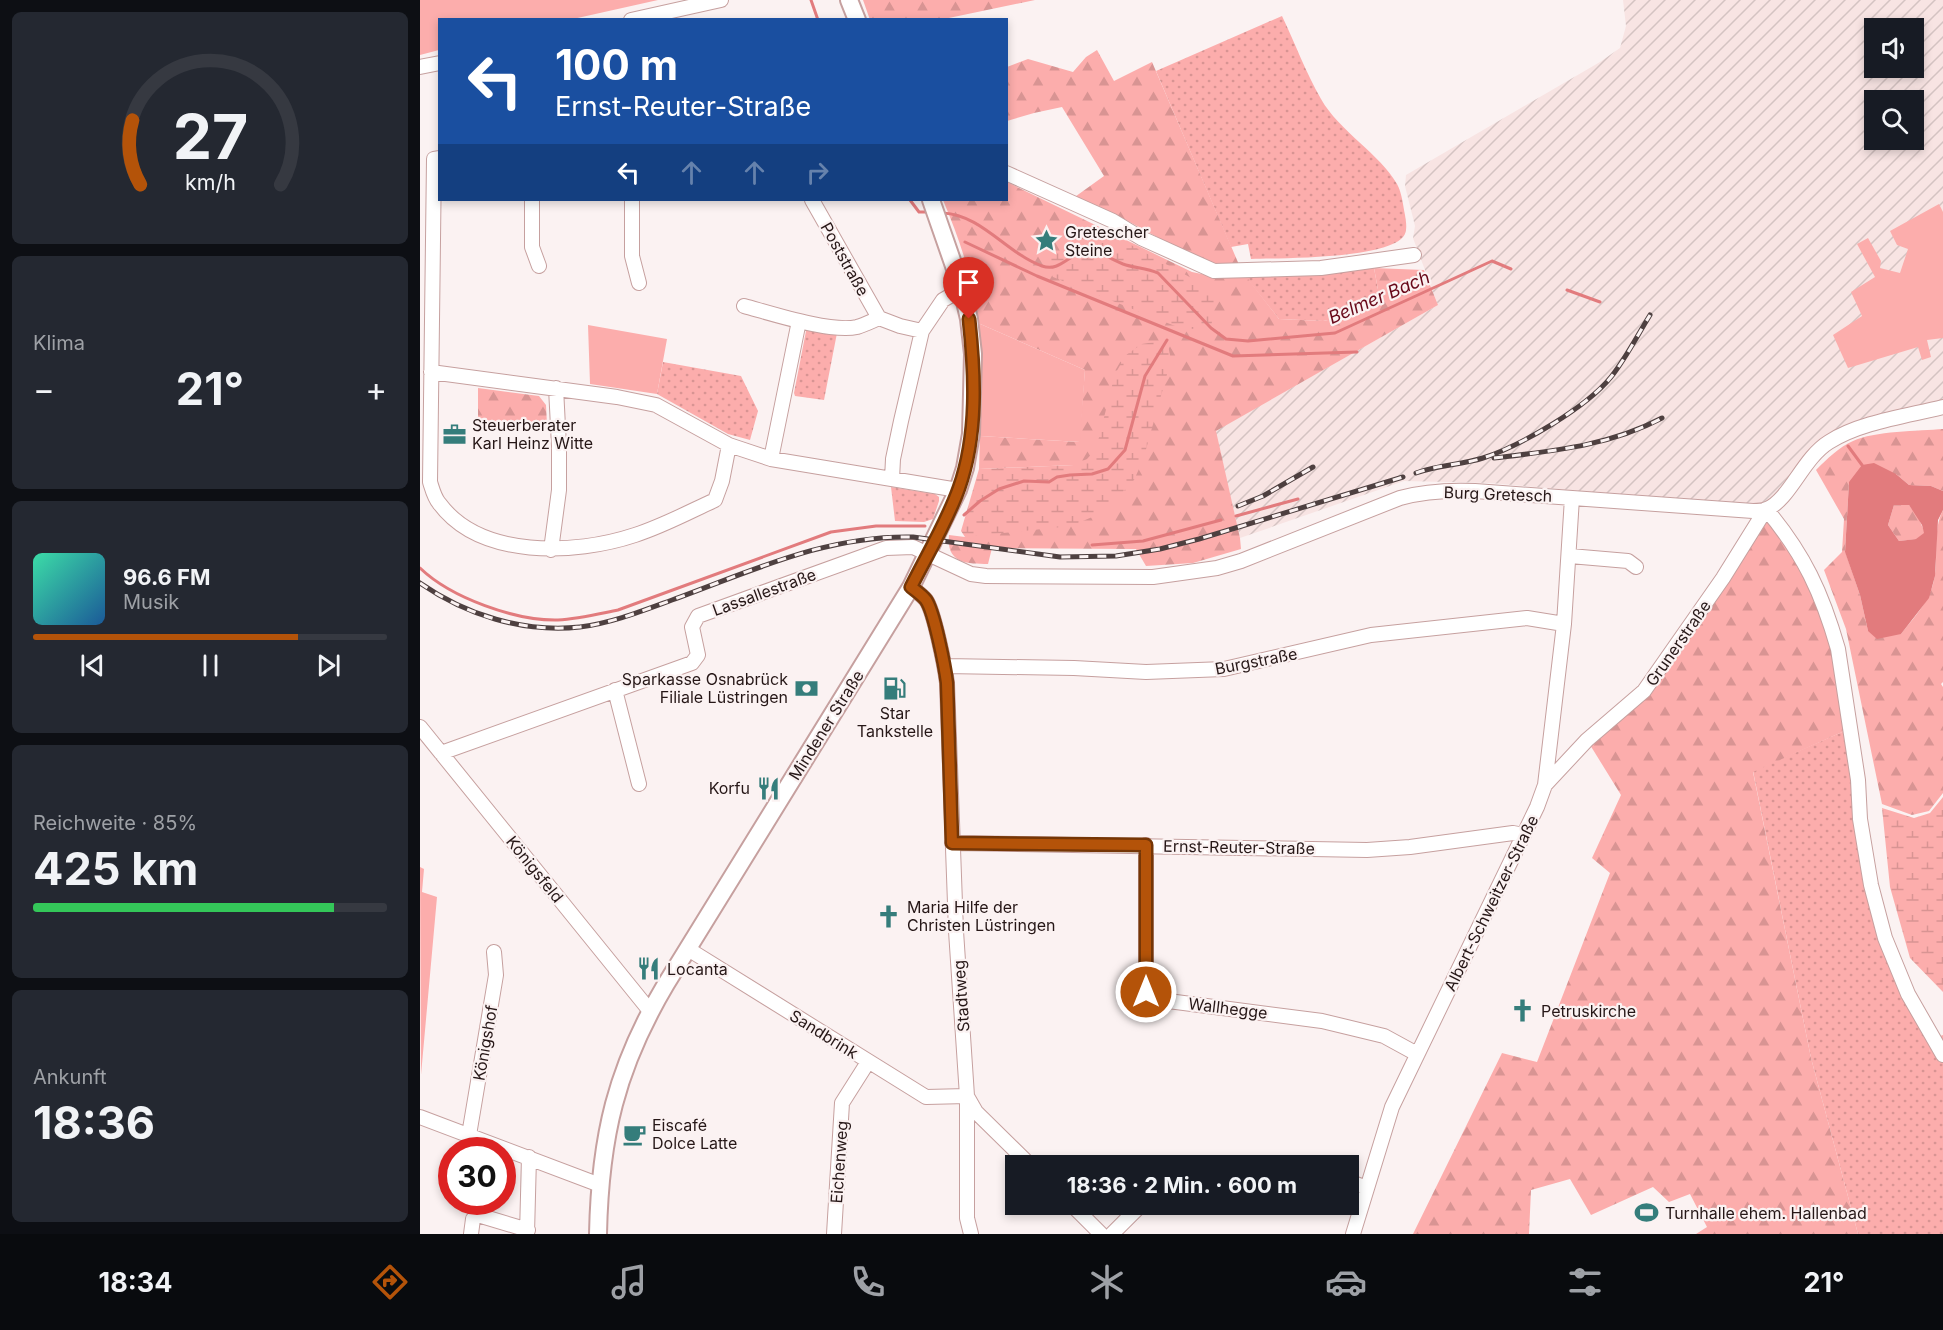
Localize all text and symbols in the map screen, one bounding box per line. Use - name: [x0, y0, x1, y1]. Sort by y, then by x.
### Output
- map controls: [1864, 18, 1924, 150]
- button: sound: [1864, 18, 1924, 78]
- text: 100 m: [555, 39, 678, 90]
- icon: left: [456, 42, 534, 120]
- text: Ernst-Reuter-Straße: [555, 90, 811, 123]
- button: search: [1864, 90, 1924, 150]
- text: 27: [172, 99, 248, 174]
- icon: left: [612, 156, 645, 189]
- icon: ahead: [675, 156, 708, 189]
- icon: ahead: [738, 156, 771, 189]
- icon: right: [801, 156, 834, 189]
- text: km/h: [185, 170, 235, 196]
- street label: Poststraße: [817, 219, 873, 299]
- place label: Gretescher Steine: [1065, 222, 1149, 260]
- place icon: Gretescher Steine: [1034, 228, 1060, 254]
- pin: [943, 257, 994, 319]
- icon: arrive: [952, 266, 985, 299]
- water label: Belmer Bach: [1325, 266, 1433, 328]
- text: Klima: [33, 331, 85, 355]
- text: 21°: [176, 361, 244, 416]
- text: −: [33, 369, 55, 409]
- text: +: [365, 369, 387, 409]
- place label: Steuerberater Karl Heinz Witte: [472, 415, 593, 453]
- office icon: Steuerberater Karl Heinz Witte: [441, 421, 467, 447]
- street label: Burg Gretesch: [1443, 482, 1553, 506]
- text: 96.6 FM: [123, 564, 211, 590]
- street label: Lassallestraße: [709, 564, 819, 620]
- text: Musik: [123, 590, 179, 614]
- street label: Grunerstraße: [1641, 596, 1715, 690]
- street label: Burgstraße: [1213, 643, 1299, 679]
- icon: previous: [76, 649, 109, 682]
- icon: pause: [194, 649, 227, 682]
- icon: next: [312, 649, 345, 682]
- street label: Mindener Straße: [784, 666, 868, 784]
- place label: Sparkasse Osnabrück Filiale Lüstringen: [622, 669, 788, 707]
- bank icon: Sparkasse Osnabrück Filiale Lüstringen: [793, 675, 819, 701]
- fuel station icon: Star Tankstelle: [882, 675, 908, 701]
- place label: Star Tankstelle: [857, 703, 933, 741]
- restaurant icon: Korfu: [755, 775, 781, 801]
- place label: Korfu: [709, 778, 750, 798]
- text: Reichweite · 85%: [33, 811, 197, 835]
- street label: Albert-Schweitzer-Straße: [1440, 812, 1542, 994]
- street label: Königsfeld: [502, 832, 568, 906]
- street label: Ernst-Reuter-Straße: [1163, 836, 1315, 858]
- text: 425 km: [33, 841, 198, 896]
- place label: Maria Hilfe der Christen Lüstringen: [907, 897, 1055, 935]
- church icon: Maria Hilfe der Christen Lüstringen: [876, 903, 902, 929]
- restaurant icon: Locanta: [636, 956, 662, 982]
- place label: Locanta: [667, 959, 728, 979]
- street label: Stadtweg: [949, 959, 973, 1033]
- position arrow: [1114, 960, 1178, 1024]
- street label: Wallhegge: [1187, 993, 1269, 1023]
- church icon: Petruskirche: [1510, 998, 1536, 1024]
- place label: Petruskirche: [1541, 1001, 1636, 1021]
- street label: Königshof: [469, 1004, 501, 1082]
- street label: Sandbrink: [786, 1005, 862, 1063]
- text: Ankunft: [33, 1065, 107, 1089]
- text: 18:36: [33, 1095, 155, 1150]
- place label: Eiscafé Dolce Latte: [652, 1115, 737, 1153]
- street label: Eichenweg: [826, 1120, 852, 1204]
- cafe icon: Eiscafé Dolce Latte: [621, 1121, 647, 1147]
- speed limit sign: 30: [438, 1137, 516, 1215]
- text: 18:36 · 2 Min. · 600 m: [1067, 1172, 1297, 1198]
- sports icon: Turnhalle ehem. Hallenbad: [1634, 1200, 1660, 1226]
- place label: Turnhalle ehem. Hallenbad: [1665, 1203, 1867, 1223]
- icon: directions: [369, 1261, 411, 1303]
- icon: music: [608, 1261, 650, 1303]
- icon: phone: [847, 1261, 889, 1303]
- icon: climate: [1086, 1261, 1128, 1303]
- icon: car: [1325, 1261, 1367, 1303]
- icon: filters: [1564, 1261, 1606, 1303]
- text: 18:34: [99, 1266, 172, 1299]
- text: 21°: [1803, 1266, 1844, 1299]

